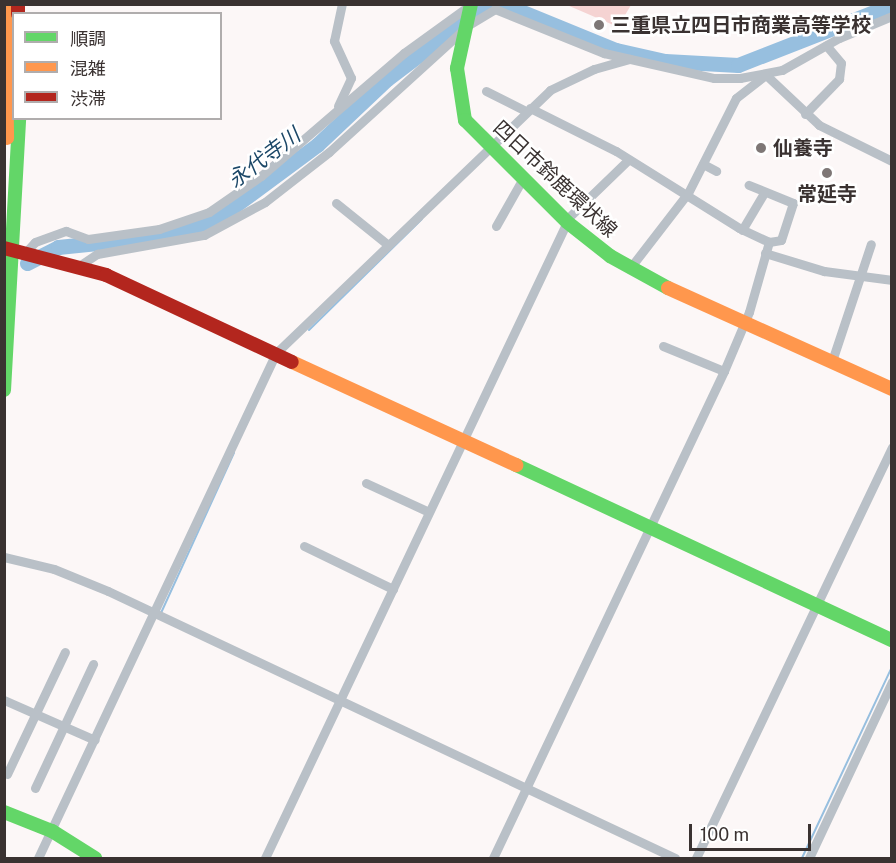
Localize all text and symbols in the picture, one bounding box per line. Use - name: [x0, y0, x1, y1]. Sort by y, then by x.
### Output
- legend: [12, 12, 222, 120]
- place label: 三重県立四日市商業高等学校: [611, 13, 871, 37]
- marker: 三重県立四日市商業高等学校: [592, 18, 606, 32]
- text: 順調: [70, 28, 106, 49]
- text: 混雑: [70, 58, 106, 79]
- text: 渋滞: [70, 88, 106, 109]
- street label: 四日市鈴鹿環状線: [488, 116, 622, 242]
- water label: 永代寺川: [223, 123, 305, 193]
- place label: 仙養寺: [773, 136, 833, 160]
- marker: 仙養寺: [754, 141, 768, 155]
- marker: 常延寺: [820, 166, 834, 180]
- place label: 常延寺: [797, 182, 857, 206]
- scale bar: [692, 812, 814, 850]
- text: 100 m: [700, 824, 749, 845]

